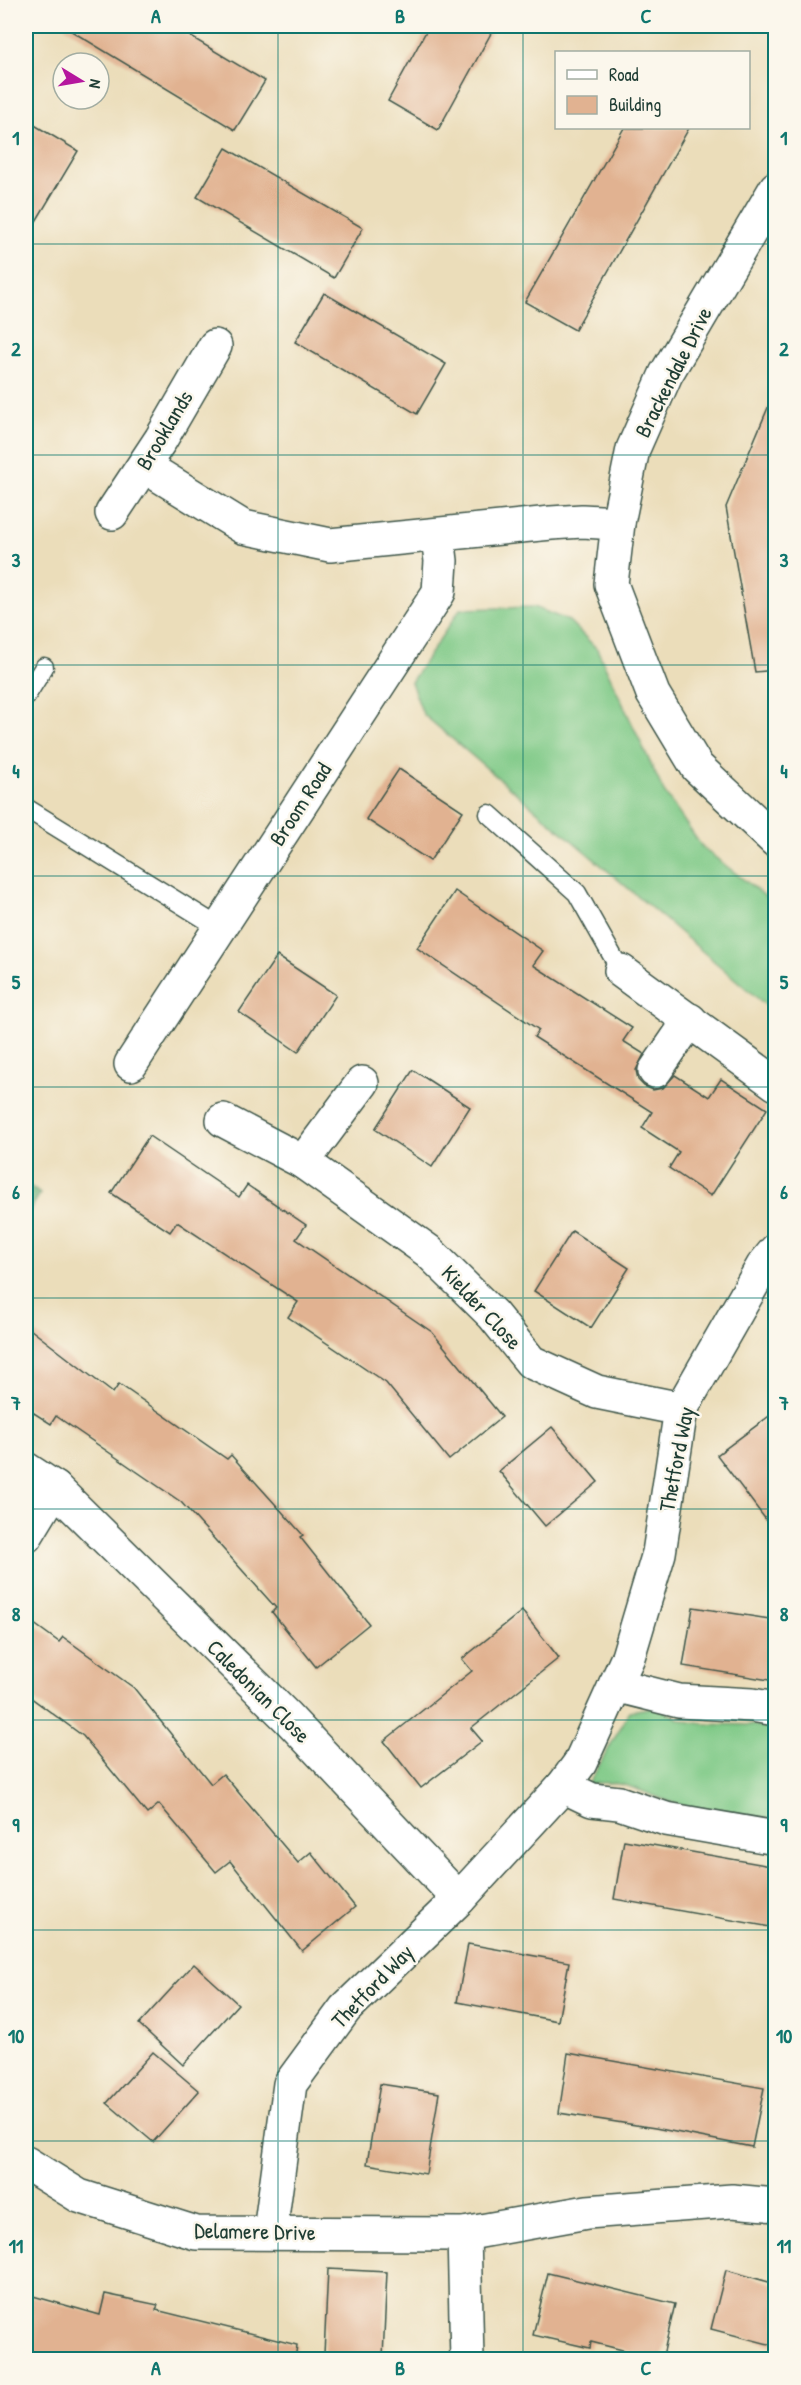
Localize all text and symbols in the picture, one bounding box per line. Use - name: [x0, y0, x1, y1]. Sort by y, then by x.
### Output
- text: A: [151, 2, 161, 29]
- text: B: [395, 2, 405, 29]
- text: C: [641, 2, 652, 29]
- north arrow: [51, 51, 111, 111]
- legend: [555, 51, 750, 129]
- text: Road: [609, 62, 639, 87]
- text: N: [84, 78, 107, 91]
- text: Building: [609, 92, 661, 117]
- text: 1: [12, 124, 20, 151]
- text: 1: [780, 124, 788, 151]
- street label: Brackendale Drive: [627, 301, 719, 442]
- text: 2: [11, 335, 21, 362]
- text: 2: [779, 335, 789, 362]
- street label: Brooklands: [128, 385, 200, 475]
- text: 3: [12, 546, 21, 573]
- text: 3: [780, 546, 789, 573]
- street label: Broom Road: [262, 756, 338, 851]
- text: 4: [12, 757, 20, 784]
- text: 4: [780, 757, 788, 784]
- text: 5: [12, 968, 21, 995]
- text: 5: [780, 968, 789, 995]
- text: 6: [12, 1178, 20, 1205]
- text: 6: [780, 1178, 788, 1205]
- street label: Kielder Close: [435, 1258, 529, 1356]
- text: 7: [10, 1389, 21, 1416]
- text: 7: [778, 1389, 789, 1416]
- street label: Thetford Way: [651, 1404, 701, 1514]
- text: 8: [12, 1600, 21, 1627]
- text: 8: [780, 1600, 789, 1627]
- street label: Caledonian Close: [201, 1633, 318, 1750]
- text: 9: [12, 1811, 20, 1838]
- text: 9: [780, 1811, 788, 1838]
- street label: Thetford Way: [324, 1937, 420, 2035]
- text: 10: [8, 2022, 24, 2049]
- text: 10: [776, 2022, 792, 2049]
- street label: Delamere Drive: [194, 2215, 316, 2247]
- text: 11: [9, 2232, 23, 2259]
- text: 11: [777, 2232, 791, 2259]
- text: A: [151, 2354, 161, 2381]
- text: B: [395, 2354, 405, 2381]
- text: C: [641, 2354, 652, 2381]

